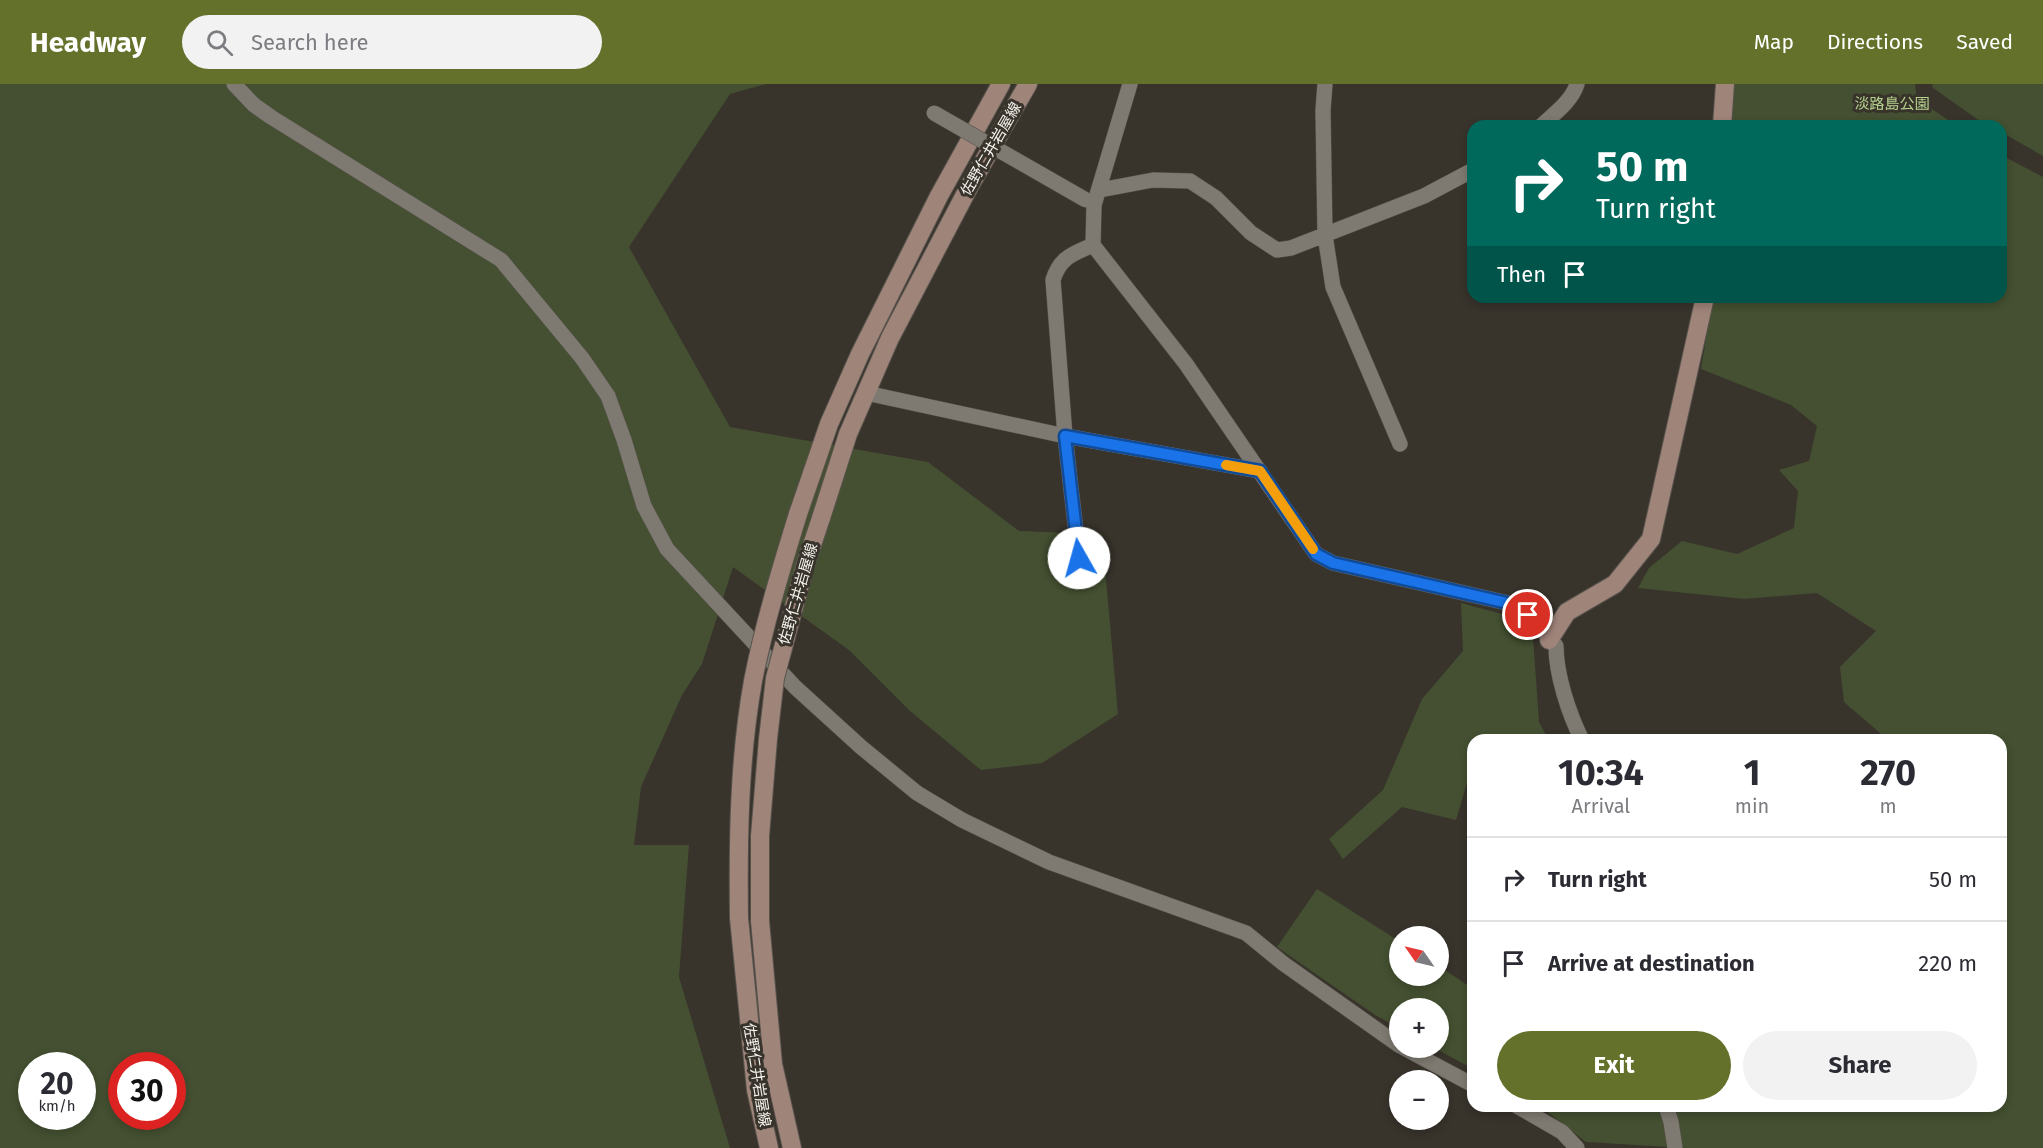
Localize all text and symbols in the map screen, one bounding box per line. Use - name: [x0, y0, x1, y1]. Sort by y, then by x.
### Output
- search box: [182, 15, 602, 69]
- text: Headway: [30, 26, 146, 59]
- icon: search: [203, 26, 236, 59]
- text: Search here: [251, 29, 369, 56]
- text: Map: [1754, 29, 1794, 55]
- text: Directions: [1827, 29, 1923, 55]
- text: Saved: [1956, 29, 2013, 55]
- park label: 淡路島公園: [1854, 95, 1930, 113]
- street label: 佐野仁井岩屋線: [957, 99, 1025, 199]
- text: 50 m: [1596, 142, 1689, 192]
- icon: right: [1497, 144, 1575, 222]
- text: Turn right: [1596, 193, 1716, 225]
- icon: arrive: [1558, 258, 1591, 291]
- text: Then: [1497, 261, 1546, 288]
- position arrow: [1047, 526, 1111, 590]
- street label: 佐野仁井岩屋線: [775, 541, 821, 647]
- pin: [1502, 589, 1553, 640]
- icon: arrive: [1511, 598, 1544, 631]
- text: 10:34: [1558, 751, 1644, 795]
- text: 1: [1744, 751, 1760, 795]
- text: 270: [1860, 751, 1916, 795]
- text: Arrival: [1572, 794, 1630, 818]
- text: min: [1735, 794, 1769, 818]
- text: m: [1880, 794, 1897, 818]
- icon: right: [1497, 863, 1530, 896]
- text: Turn right: [1548, 866, 1647, 893]
- text: 50 m: [1929, 866, 1977, 893]
- north arrow: [1389, 926, 1449, 986]
- map controls: [1389, 926, 1449, 1130]
- icon: arrive: [1497, 947, 1530, 980]
- text: Arrive at destination: [1548, 950, 1755, 977]
- text: 220 m: [1918, 950, 1977, 977]
- button: +: [1389, 998, 1449, 1058]
- street label: 佐野仁井岩屋線: [740, 1022, 774, 1128]
- button: Exit: [1497, 1031, 1731, 1100]
- button: Share: [1743, 1031, 1977, 1100]
- speed limit sign: 30: [108, 1052, 186, 1130]
- text: 20: [40, 1066, 74, 1102]
- button: −: [1389, 1070, 1449, 1130]
- text: km/h: [38, 1097, 76, 1115]

